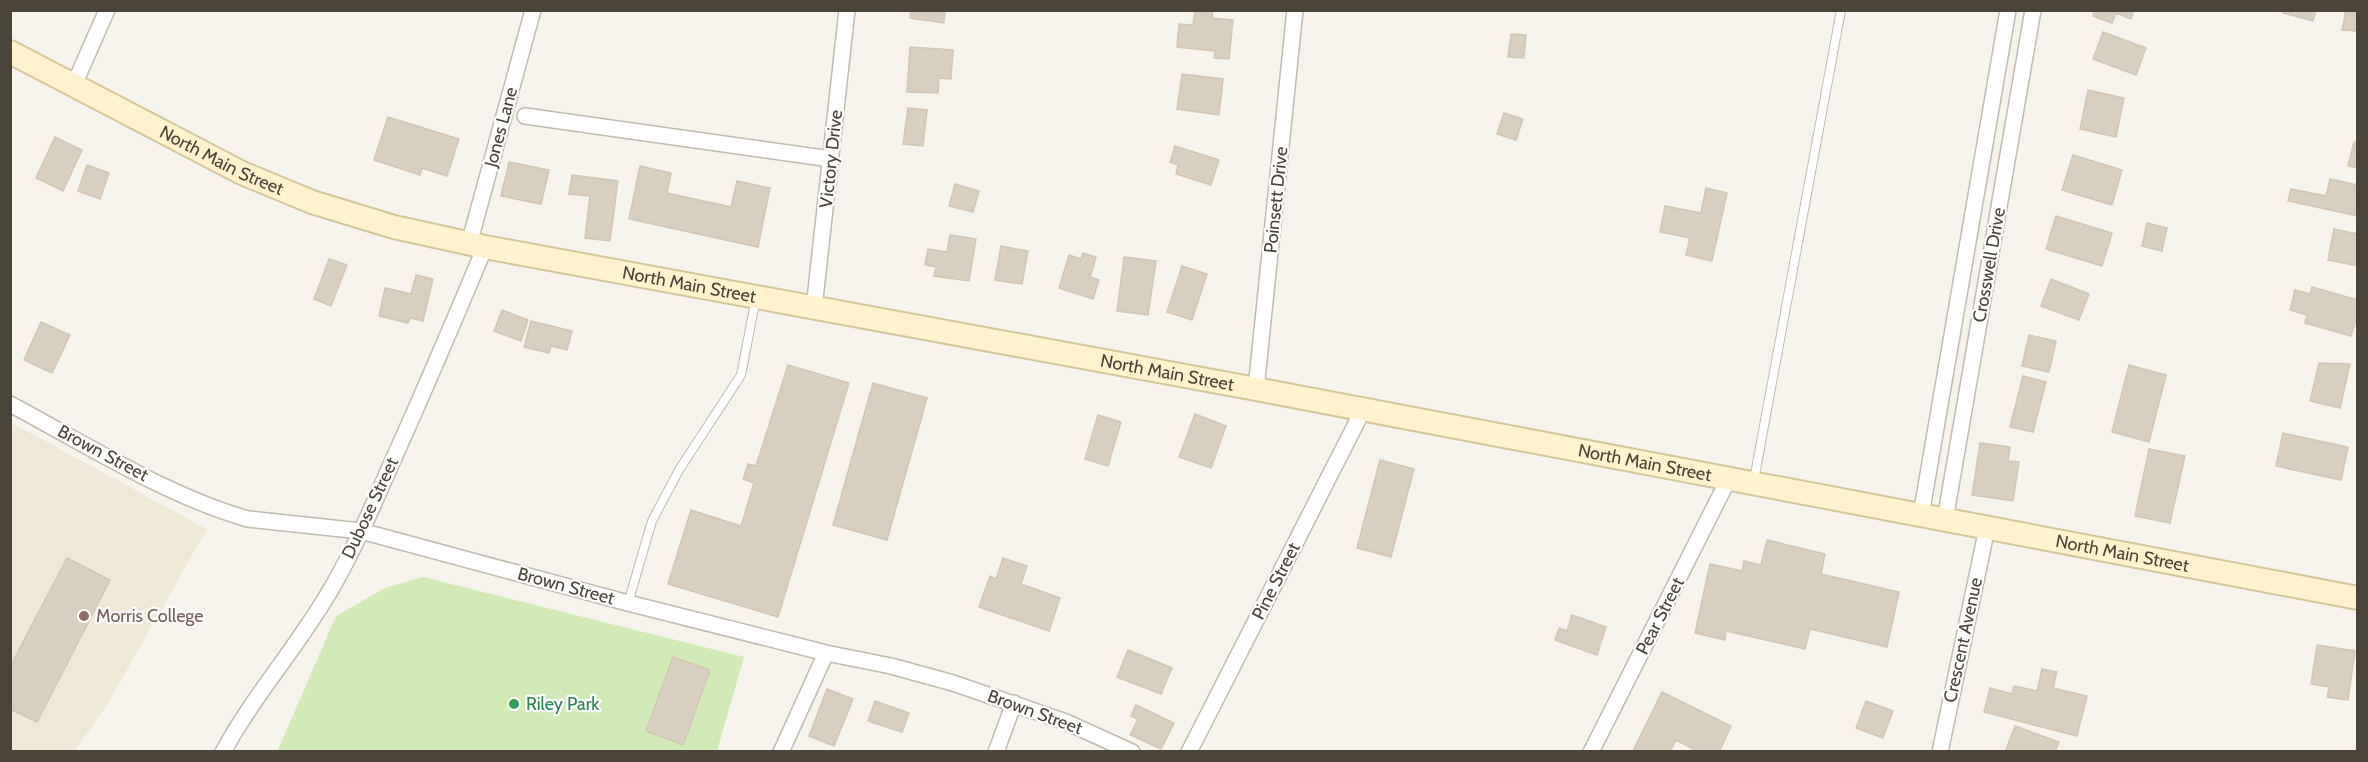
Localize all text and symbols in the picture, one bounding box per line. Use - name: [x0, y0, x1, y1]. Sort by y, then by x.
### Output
- street label: Jones Lane: [480, 85, 522, 170]
- street label: Victory Drive: [815, 109, 847, 209]
- street label: North Main Street: [156, 121, 287, 200]
- street label: Poinsett Drive: [1259, 146, 1293, 254]
- street label: Crosswell Drive: [1968, 206, 2010, 324]
- street label: North Main Street: [621, 262, 758, 308]
- street label: North Main Street: [1099, 350, 1236, 396]
- street label: Brown Street: [54, 420, 152, 486]
- street label: North Main Street: [1576, 439, 1713, 486]
- street label: Dubose Street: [337, 454, 403, 562]
- street label: North Main Street: [2054, 530, 2191, 577]
- street label: Pine Street: [1247, 539, 1305, 623]
- street label: Brown Street: [515, 563, 617, 609]
- street label: Pear Street: [1631, 574, 1689, 658]
- street label: Crescent Avenue: [1939, 575, 1987, 705]
- place label: Morris College: [96, 605, 204, 627]
- marker: Morris College: [77, 609, 91, 623]
- street label: Brown Street: [985, 685, 1085, 739]
- place label: Riley Park: [526, 693, 600, 715]
- marker: Riley Park: [507, 697, 521, 711]

